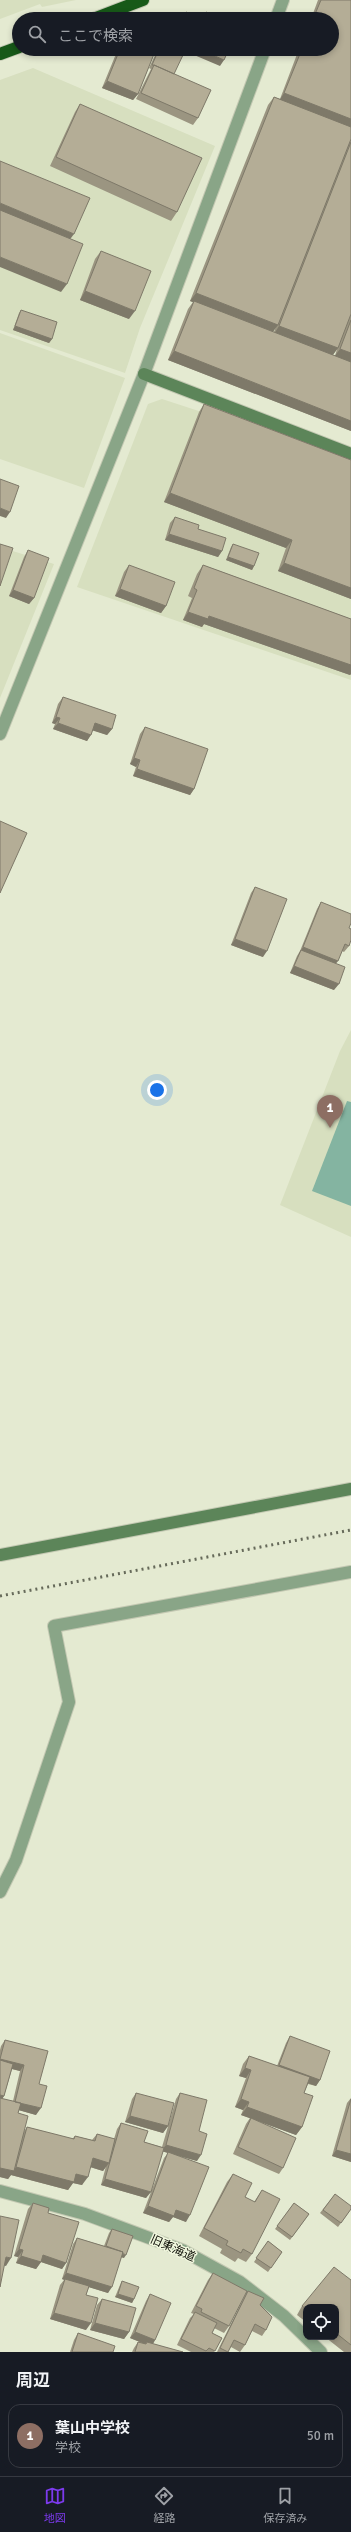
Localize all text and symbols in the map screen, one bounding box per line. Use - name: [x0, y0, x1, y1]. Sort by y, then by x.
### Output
- search box: [12, 12, 339, 56]
- icon: search: [26, 23, 48, 45]
- text: ここで検索: [58, 27, 133, 45]
- your location: [147, 1080, 167, 1100]
- pin: 1: [317, 1095, 343, 1128]
- street label: 旧東海道: [148, 2232, 198, 2265]
- map controls: [303, 2304, 339, 2340]
- button: locate: [303, 2304, 339, 2340]
- text: 周辺: [16, 2370, 50, 2391]
- text: 葉山中学校: [55, 2419, 130, 2437]
- text: 1: [26, 2428, 34, 2444]
- text: 50 m: [307, 2428, 334, 2444]
- text: 学校: [55, 2440, 81, 2456]
- tab: 地図: [44, 2485, 66, 2525]
- tab: 経路: [153, 2485, 175, 2525]
- tab: 保存済み: [263, 2485, 307, 2525]

